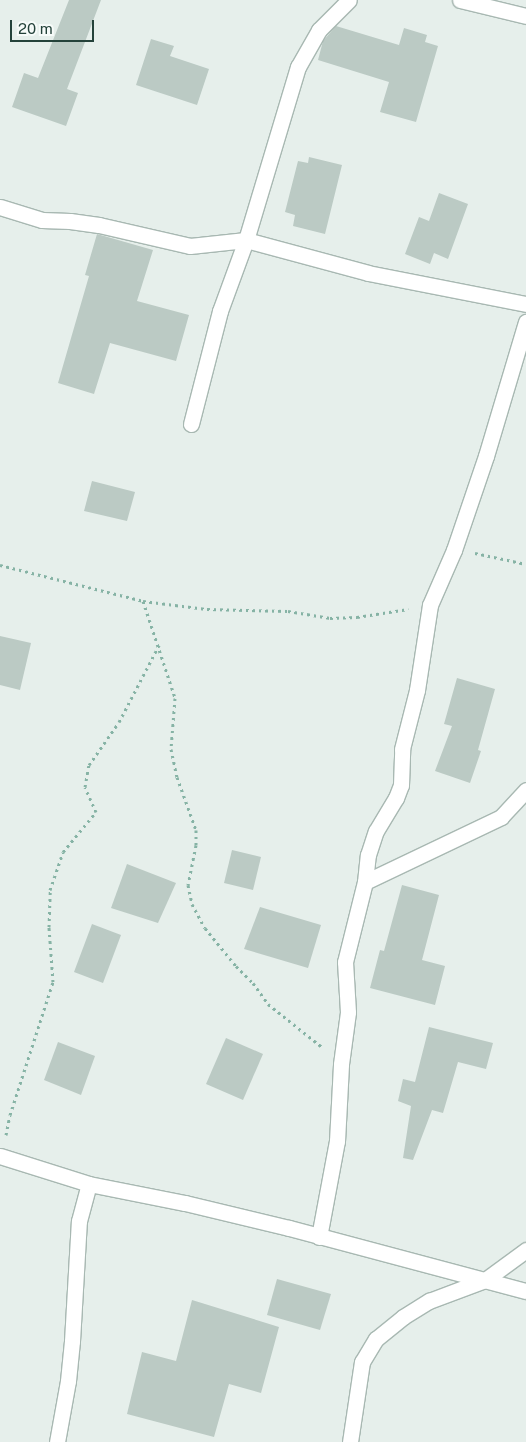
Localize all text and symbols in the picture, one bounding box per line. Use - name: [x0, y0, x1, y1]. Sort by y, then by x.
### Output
- scale bar: [12, 10, 96, 42]
- text: 20 m: [18, 20, 53, 37]

